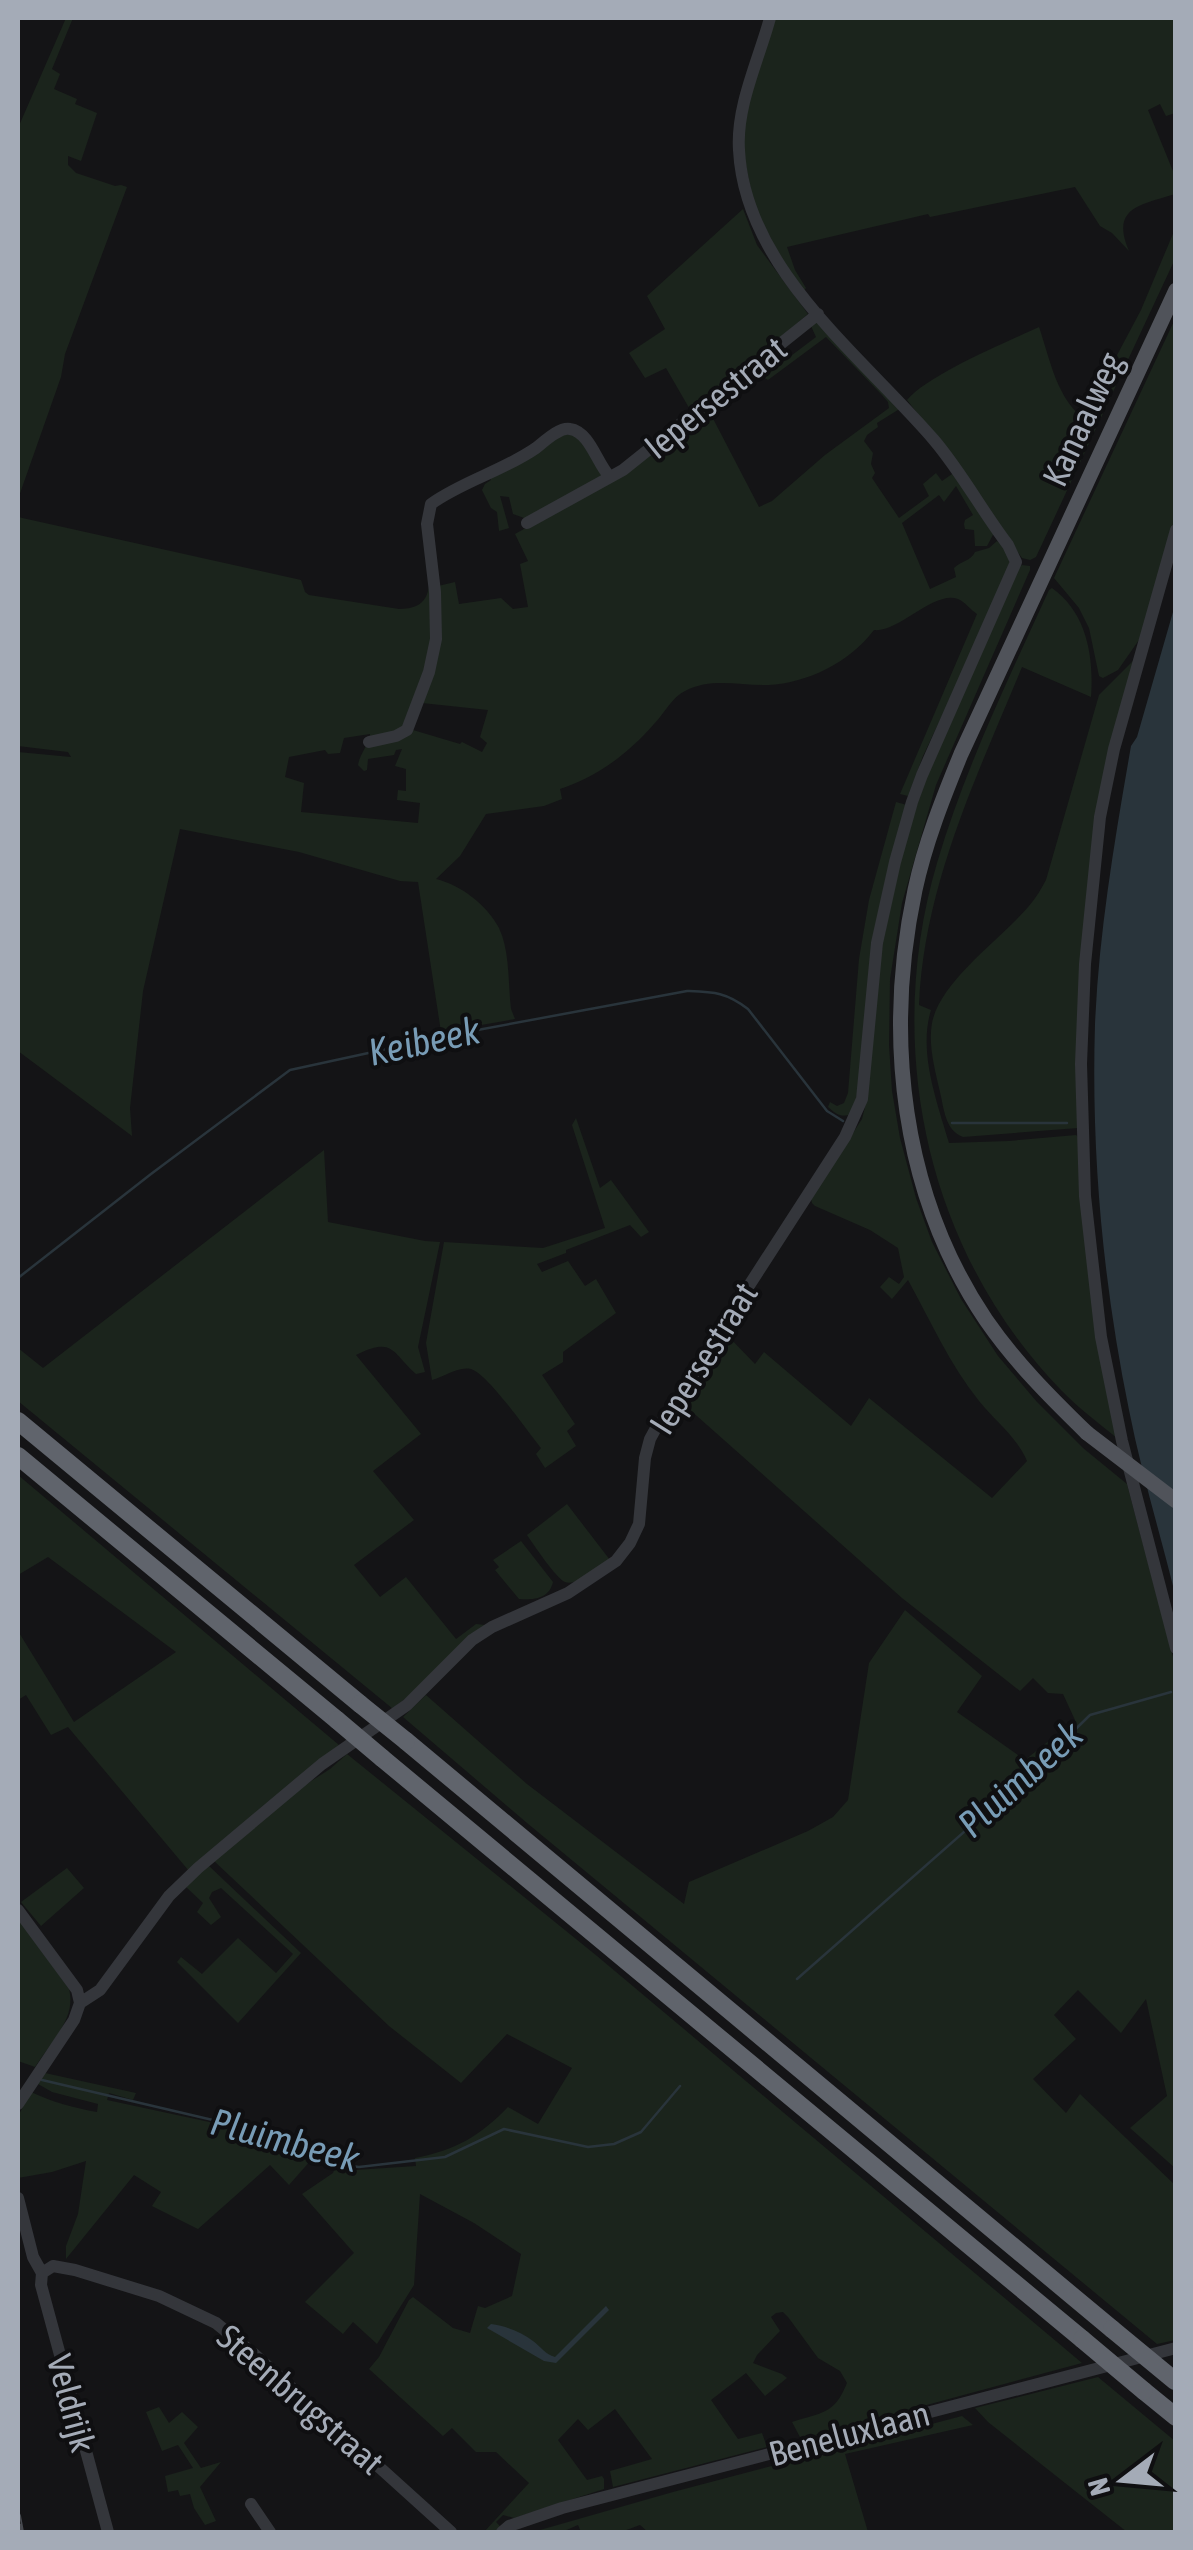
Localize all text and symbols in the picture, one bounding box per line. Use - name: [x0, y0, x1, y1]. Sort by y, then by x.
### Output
- street label: Iepersestraat: [636, 328, 794, 466]
- street label: Kanaalweg: [1034, 346, 1130, 492]
- water label: Keibeek: [365, 1008, 485, 1074]
- street label: Iepersestraat: [641, 1275, 765, 1441]
- water label: Pluimbeek: [949, 1711, 1092, 1846]
- water label: Pluimbeek: [206, 2100, 365, 2181]
- street label: Steenbrugstraat: [210, 2316, 392, 2482]
- street label: Veldrijk: [40, 2350, 104, 2456]
- street label: Beneluxlaan: [764, 2392, 934, 2474]
- north arrow: [1073, 2430, 1173, 2530]
- text: N: [1081, 2475, 1117, 2499]

